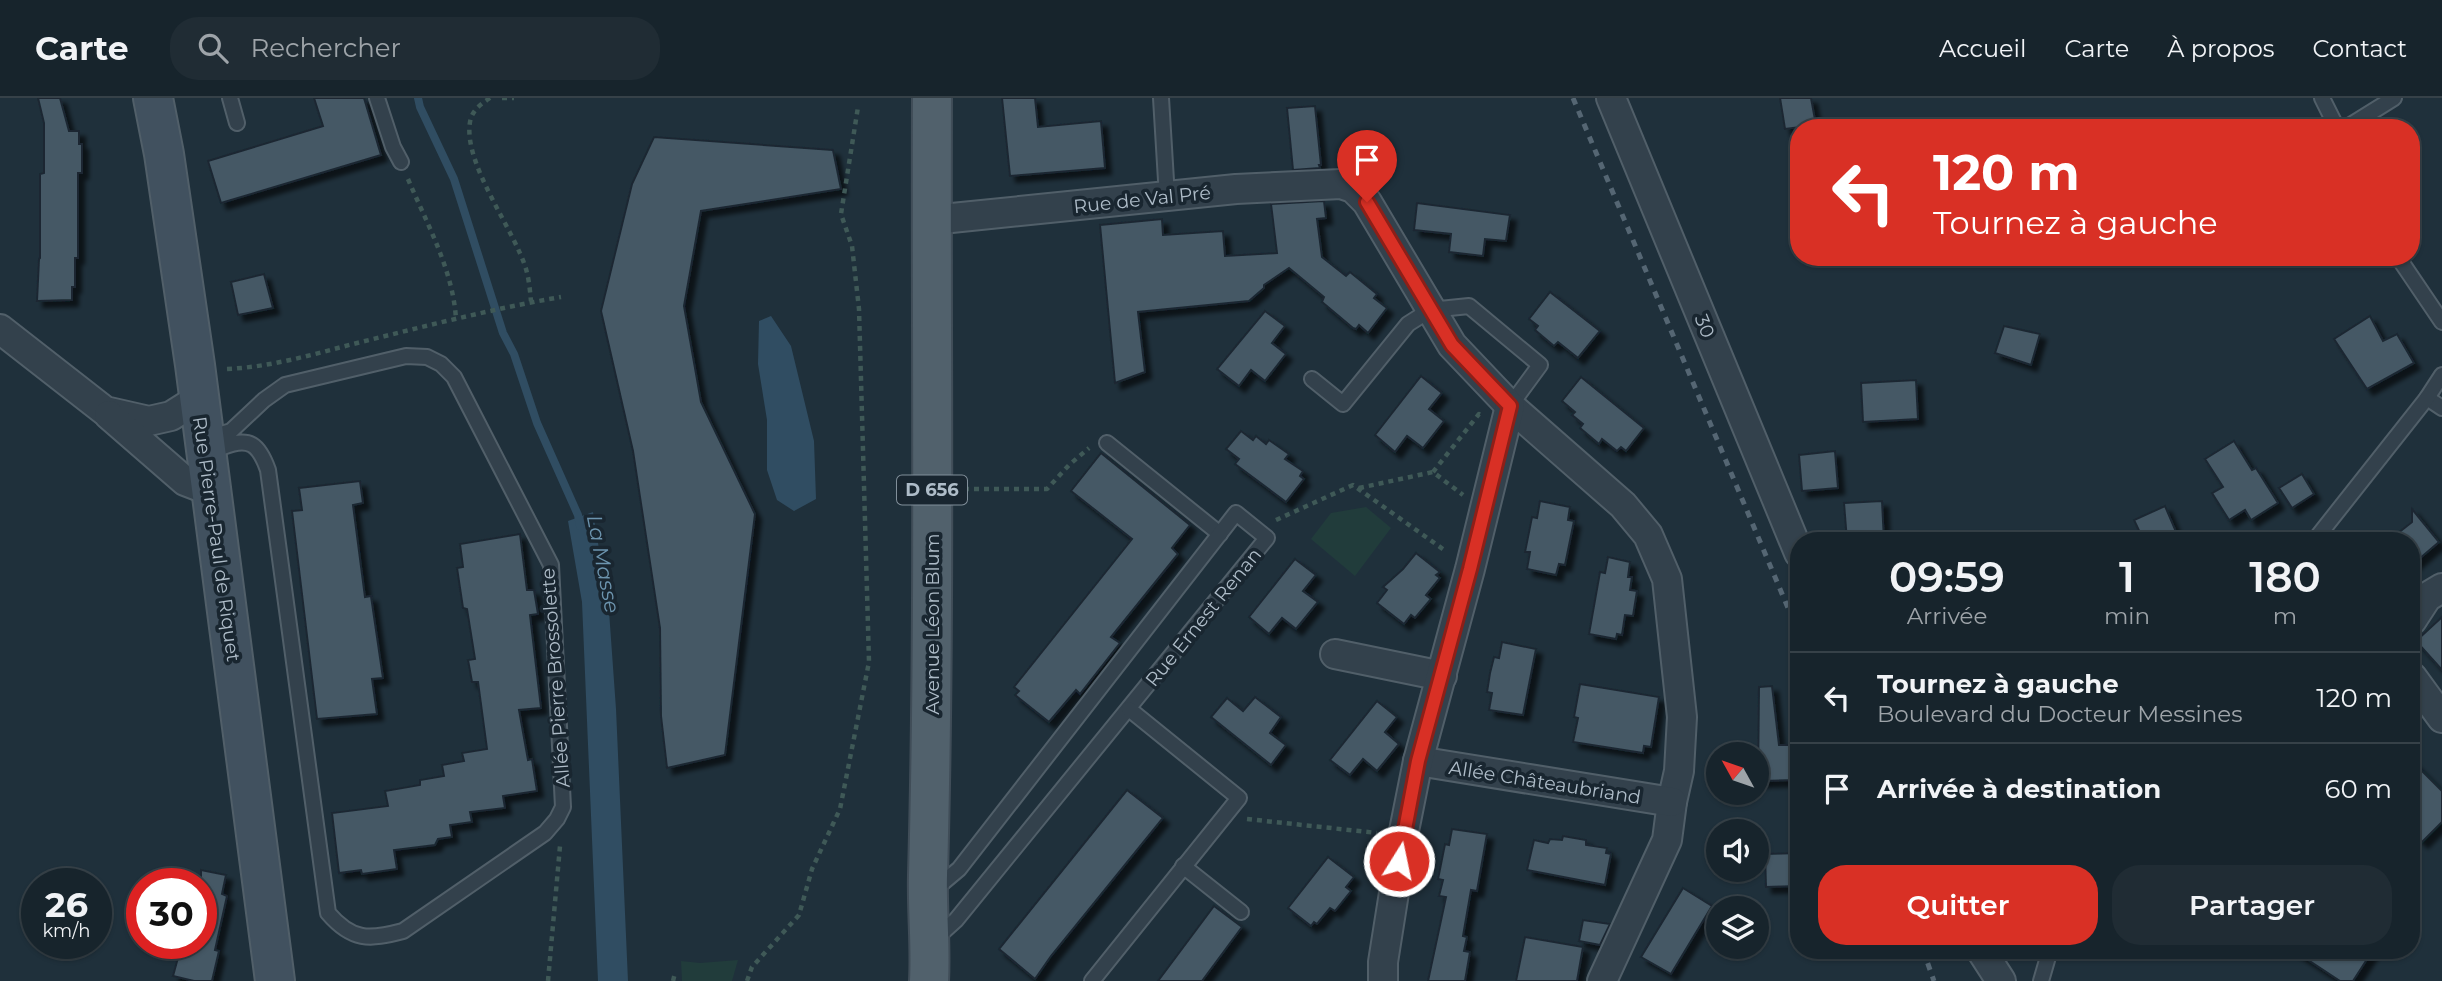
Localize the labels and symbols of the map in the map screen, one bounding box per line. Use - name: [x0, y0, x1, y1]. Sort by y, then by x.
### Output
- pin: [1337, 130, 1397, 202]
- street label: Rue de Val Pré: [1072, 181, 1212, 218]
- street label: 30: [1690, 311, 1720, 341]
- street label: Rue Pierre-Paul de Riquet: [188, 415, 245, 663]
- road number: D 656: [897, 476, 967, 504]
- water label: La Masse: [582, 513, 625, 615]
- street label: Avenue Léon Blum: [921, 533, 944, 715]
- street label: Rue Ernest Renan: [1140, 543, 1266, 691]
- street label: Allée Pierre Brossolette: [536, 567, 575, 789]
- north arrow: [1706, 742, 1769, 805]
- street label: Allée Châteaubriand: [1447, 756, 1643, 809]
- position arrow: [1362, 824, 1436, 898]
- speed limit sign: 30: [126, 868, 217, 959]

